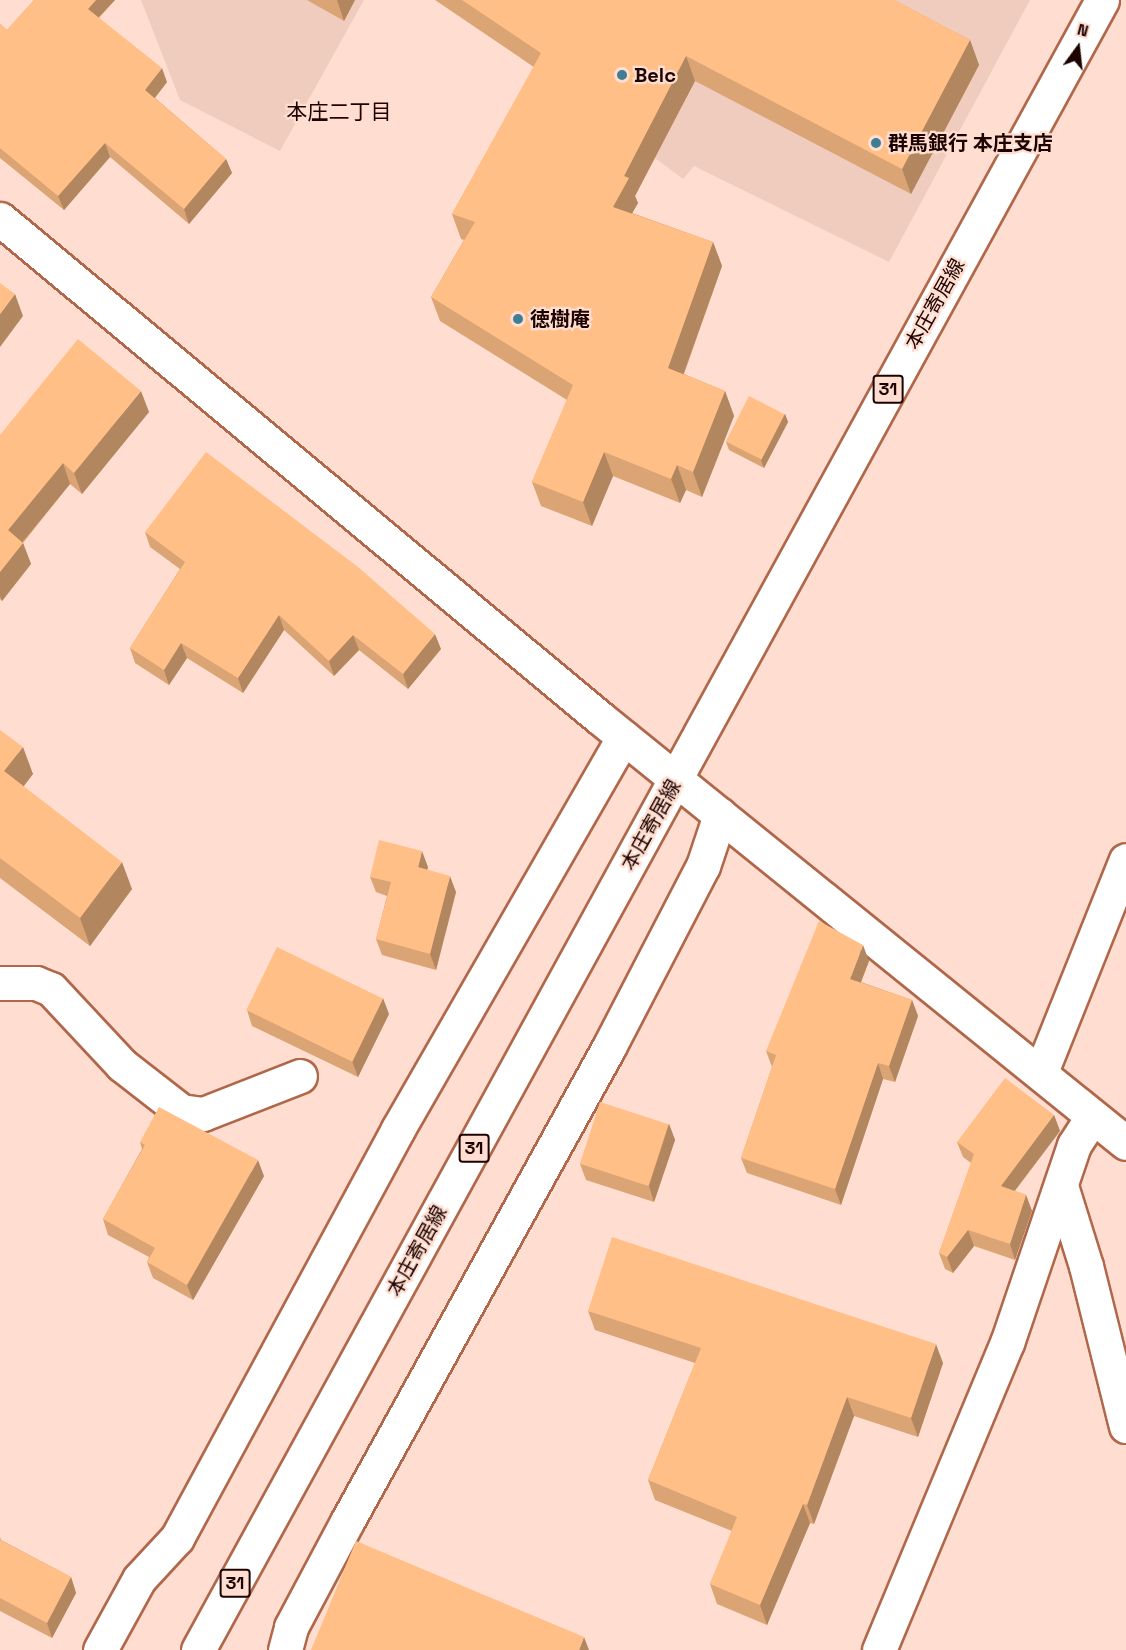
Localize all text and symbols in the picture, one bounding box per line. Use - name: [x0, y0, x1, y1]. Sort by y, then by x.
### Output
- north arrow: [1048, 18, 1108, 78]
- text: N: [1075, 19, 1091, 42]
- place label: Belc: [634, 63, 676, 87]
- marker: Belc: [615, 68, 629, 82]
- district label: 本庄二丁目: [287, 99, 391, 125]
- place label: 群馬銀行 本庄支店: [888, 131, 1053, 155]
- marker: 群馬銀行 本庄支店: [869, 136, 883, 150]
- street label: 本庄寄居線: [900, 254, 970, 354]
- place label: 徳樹庵: [530, 307, 590, 331]
- marker: 徳樹庵: [511, 312, 525, 326]
- road number: 31: [872, 374, 904, 404]
- street label: 本庄寄居線: [616, 775, 686, 875]
- road number: 31: [458, 1133, 490, 1163]
- street label: 本庄寄居線: [382, 1201, 452, 1301]
- road number: 31: [218, 1568, 252, 1598]

